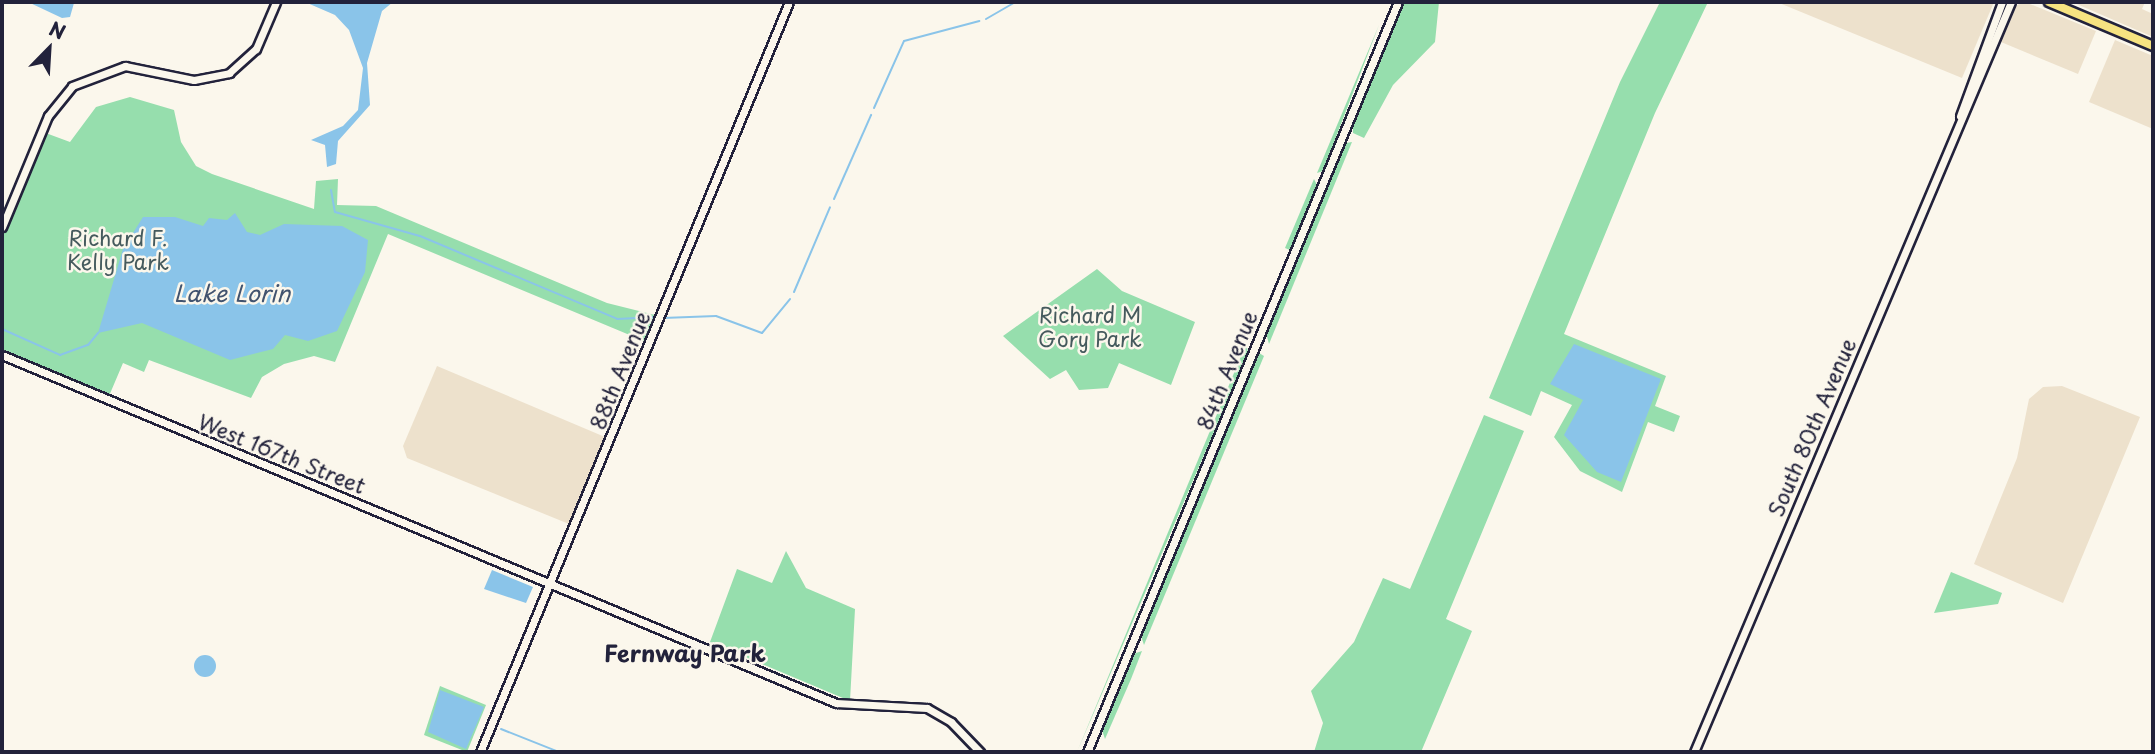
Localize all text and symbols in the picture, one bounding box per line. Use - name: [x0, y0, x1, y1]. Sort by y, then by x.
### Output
- north arrow: [14, 14, 84, 84]
- text: N: [45, 14, 70, 46]
- park label: Richard F. Kelly Park: [67, 224, 169, 274]
- water label: Lake Lorin: [174, 279, 290, 307]
- park label: Richard M Gory Park: [1037, 301, 1143, 351]
- street label: 88th Avenue: [584, 307, 654, 433]
- street label: 84th Avenue: [1191, 307, 1261, 433]
- street label: South 80th Avenue: [1762, 333, 1860, 521]
- street label: West 167th Street: [194, 408, 370, 498]
- district label: Fernway Park: [604, 639, 766, 667]

